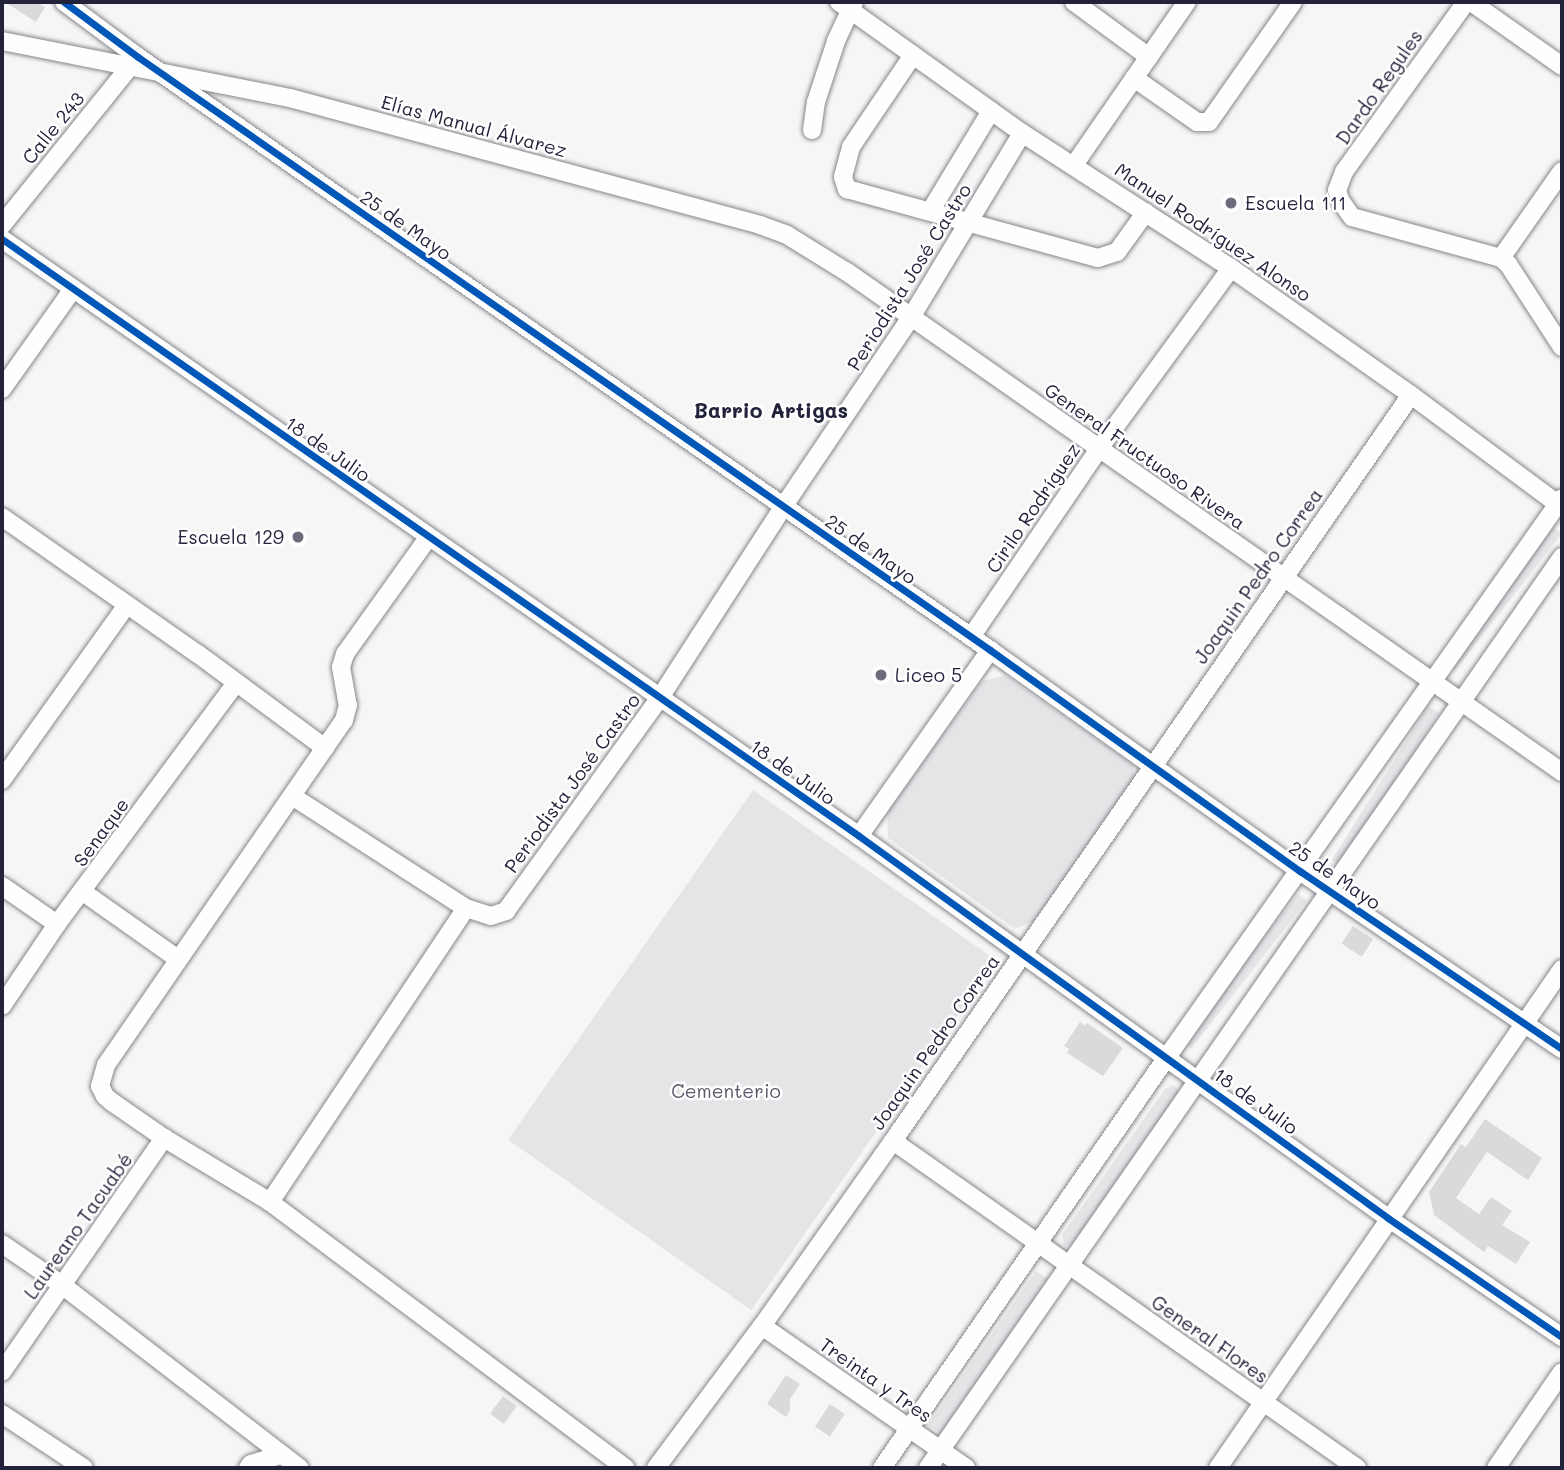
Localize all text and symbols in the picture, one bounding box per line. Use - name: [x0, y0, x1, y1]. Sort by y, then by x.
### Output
- street label: Dardo Regules: [1331, 25, 1427, 149]
- street label: Calle 243: [17, 88, 89, 168]
- street label: Elías Manual Álvarez: [379, 90, 569, 162]
- street label: Manuel Rodríguez Alonso: [1111, 158, 1315, 306]
- street label: Periodista José Castro: [842, 179, 976, 375]
- street label: 25 de Mayo: [356, 185, 456, 265]
- place label: Escuela 111: [1245, 192, 1347, 214]
- marker: Escuela 111: [1223, 195, 1239, 211]
- street label: General Fructuoso Rivera: [1040, 378, 1250, 534]
- district label: Barrio Artigas: [694, 397, 848, 423]
- street label: 18 de Julio: [281, 411, 375, 487]
- street label: Cirilo Rodríguez: [981, 439, 1085, 577]
- street label: Joaquin Pedro Correa: [1189, 484, 1327, 668]
- street label: 25 de Mayo: [821, 509, 921, 589]
- place label: Escuela 129: [178, 526, 284, 548]
- marker: Escuela 129: [290, 529, 306, 545]
- place label: Liceo 5: [895, 664, 962, 686]
- marker: Liceo 5: [873, 667, 889, 683]
- street label: Periodista José Castro: [499, 689, 645, 877]
- street label: 18 de Julio: [746, 734, 840, 810]
- street label: Senaque: [69, 793, 133, 871]
- street label: 25 de Mayo: [1285, 836, 1385, 914]
- street label: Joaquin Pedro Correa: [866, 950, 1004, 1134]
- street label: 18 de Julio: [1209, 1063, 1303, 1139]
- park label: Cementerio: [671, 1080, 781, 1102]
- street label: Laureano Tacuabé: [19, 1149, 137, 1303]
- street label: General Flores: [1147, 1290, 1273, 1388]
- street label: Treinta y Tres: [816, 1333, 936, 1427]

